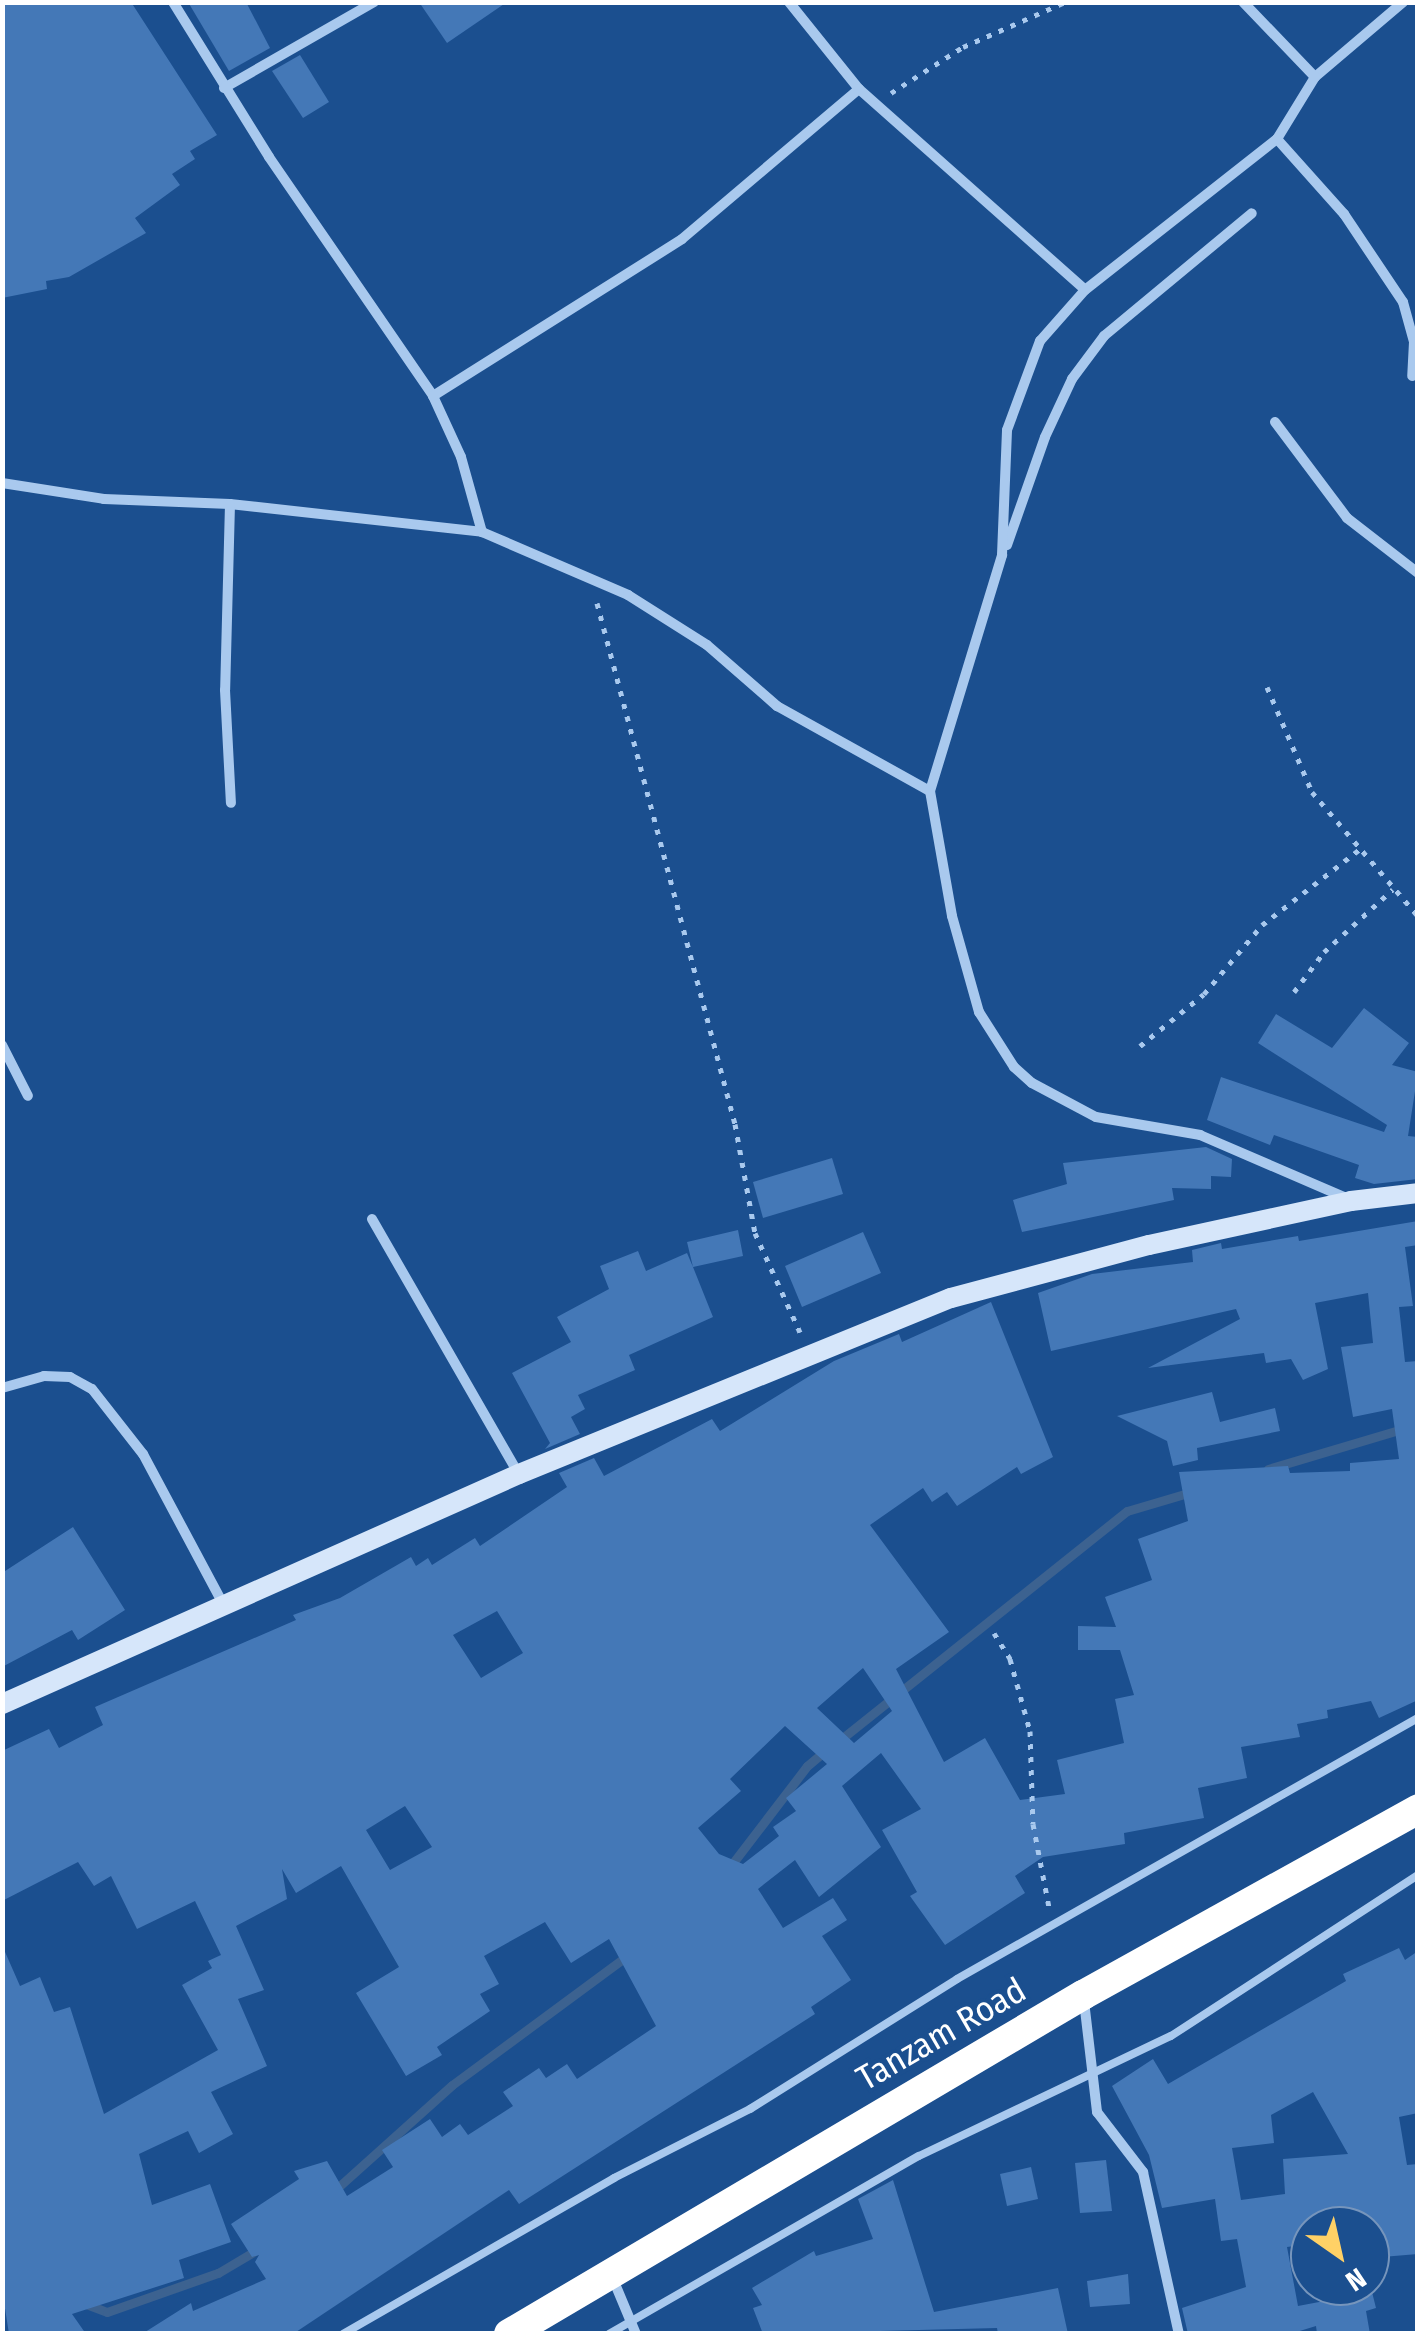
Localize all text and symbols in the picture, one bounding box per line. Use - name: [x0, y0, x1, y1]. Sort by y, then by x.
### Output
- street label: Tanzam Road: [849, 1969, 1033, 2099]
- north arrow: [1290, 2206, 1390, 2306]
- text: N: [1340, 2261, 1372, 2298]

